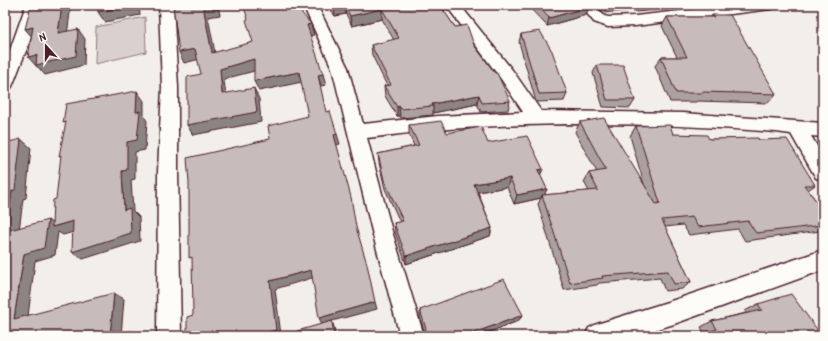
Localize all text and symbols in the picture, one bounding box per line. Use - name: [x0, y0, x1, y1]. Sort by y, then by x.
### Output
- north arrow: [26, 26, 66, 66]
- text: N: [37, 29, 48, 44]

